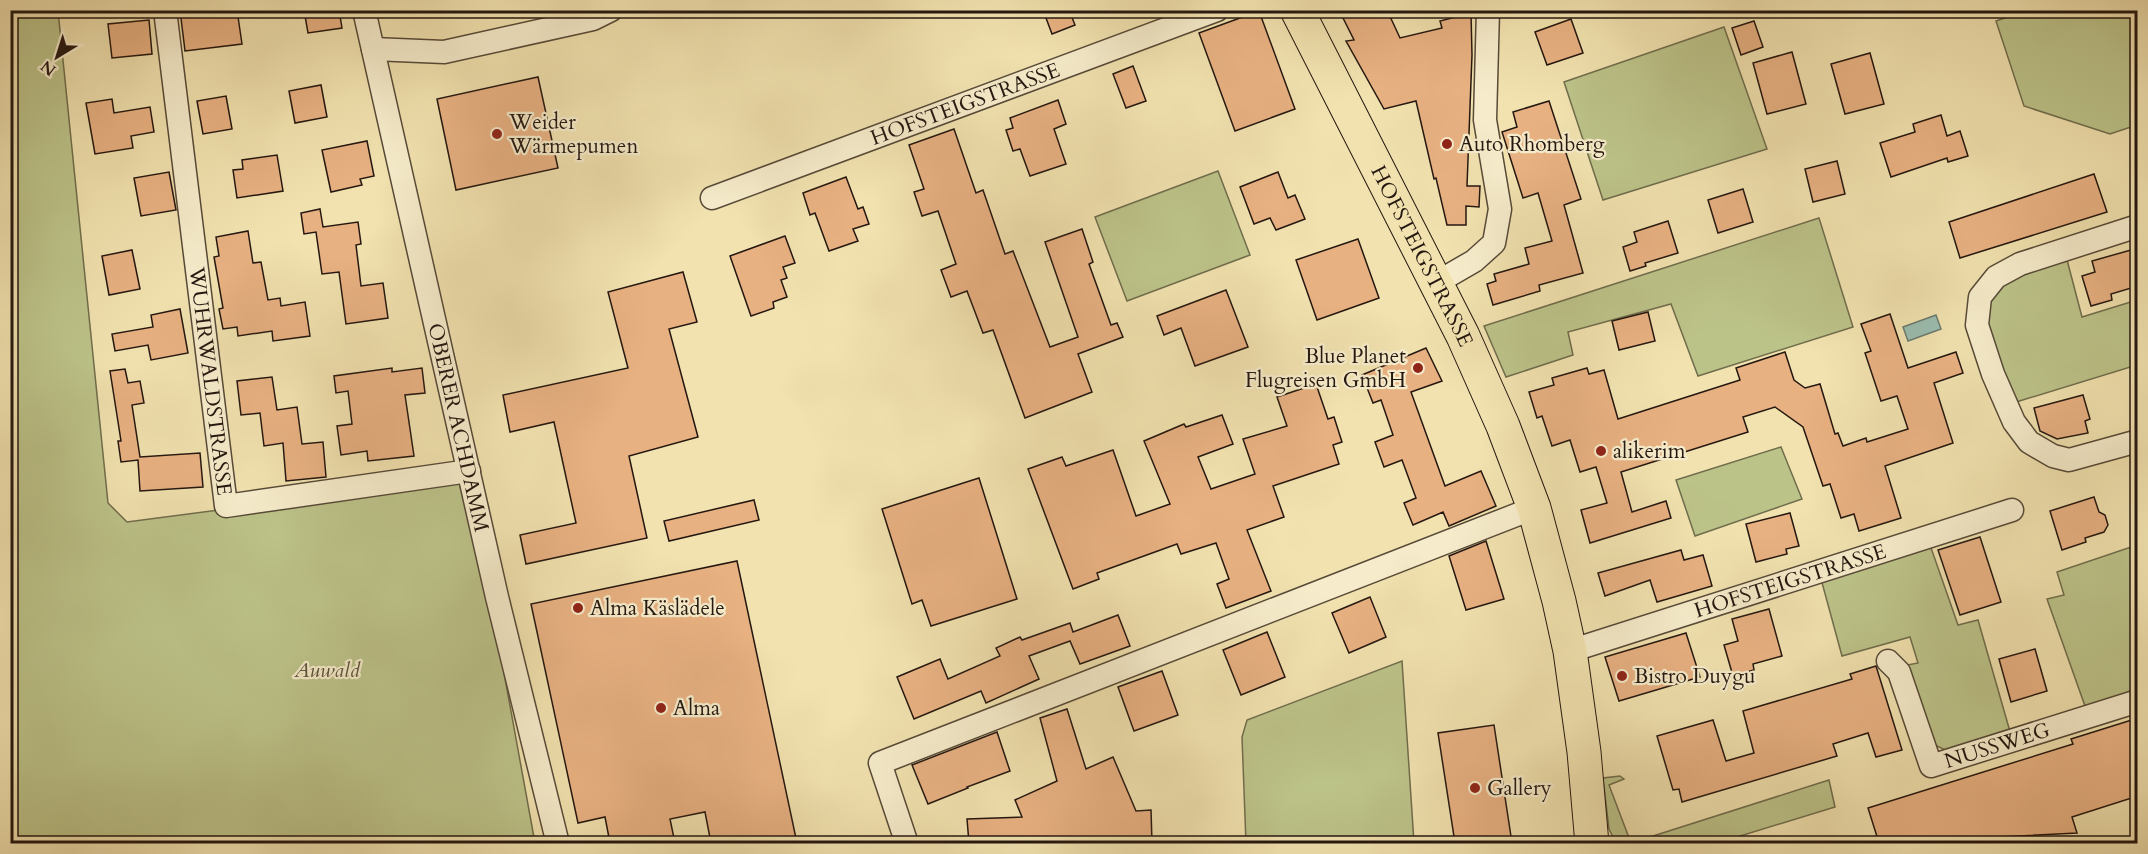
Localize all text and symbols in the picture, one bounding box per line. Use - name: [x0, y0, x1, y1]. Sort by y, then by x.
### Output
- north arrow: [27, 27, 87, 87]
- text: N: [36, 55, 61, 81]
- street label: HOFSTEIGSTRASSE: [866, 55, 1064, 152]
- place label: Weider Wärmepumen: [508, 108, 638, 161]
- marker: Weider Wärmepumen: [490, 127, 504, 141]
- place label: Auto Rhomberg: [1459, 130, 1605, 159]
- marker: Auto Rhomberg: [1440, 137, 1454, 151]
- street label: HOFSTEIGSTRASSE: [1364, 160, 1480, 351]
- street label: WUHRWALDSTRASSE: [182, 264, 239, 497]
- street label: OBERER ACHDAMM: [421, 320, 496, 535]
- place label: Blue Planet Flugreisen GmbH: [1245, 342, 1406, 395]
- marker: Blue Planet Flugreisen GmbH: [1411, 361, 1425, 375]
- place label: alikerim: [1613, 437, 1686, 466]
- marker: alikerim: [1594, 444, 1608, 458]
- street label: HOFSTEIGSTRASSE: [1690, 537, 1890, 625]
- place label: Alma Käslädele: [590, 594, 725, 623]
- marker: Alma Käslädele: [571, 601, 585, 615]
- park label: Auwald: [293, 656, 361, 685]
- place label: Bistro Duygu: [1634, 662, 1755, 691]
- marker: Bistro Duygu: [1615, 669, 1629, 683]
- place label: Alma: [673, 694, 720, 723]
- marker: Alma: [654, 701, 668, 715]
- street label: NUSSWEG: [1941, 715, 2054, 775]
- place label: Gallery: [1487, 774, 1552, 803]
- marker: Gallery: [1468, 781, 1482, 795]

